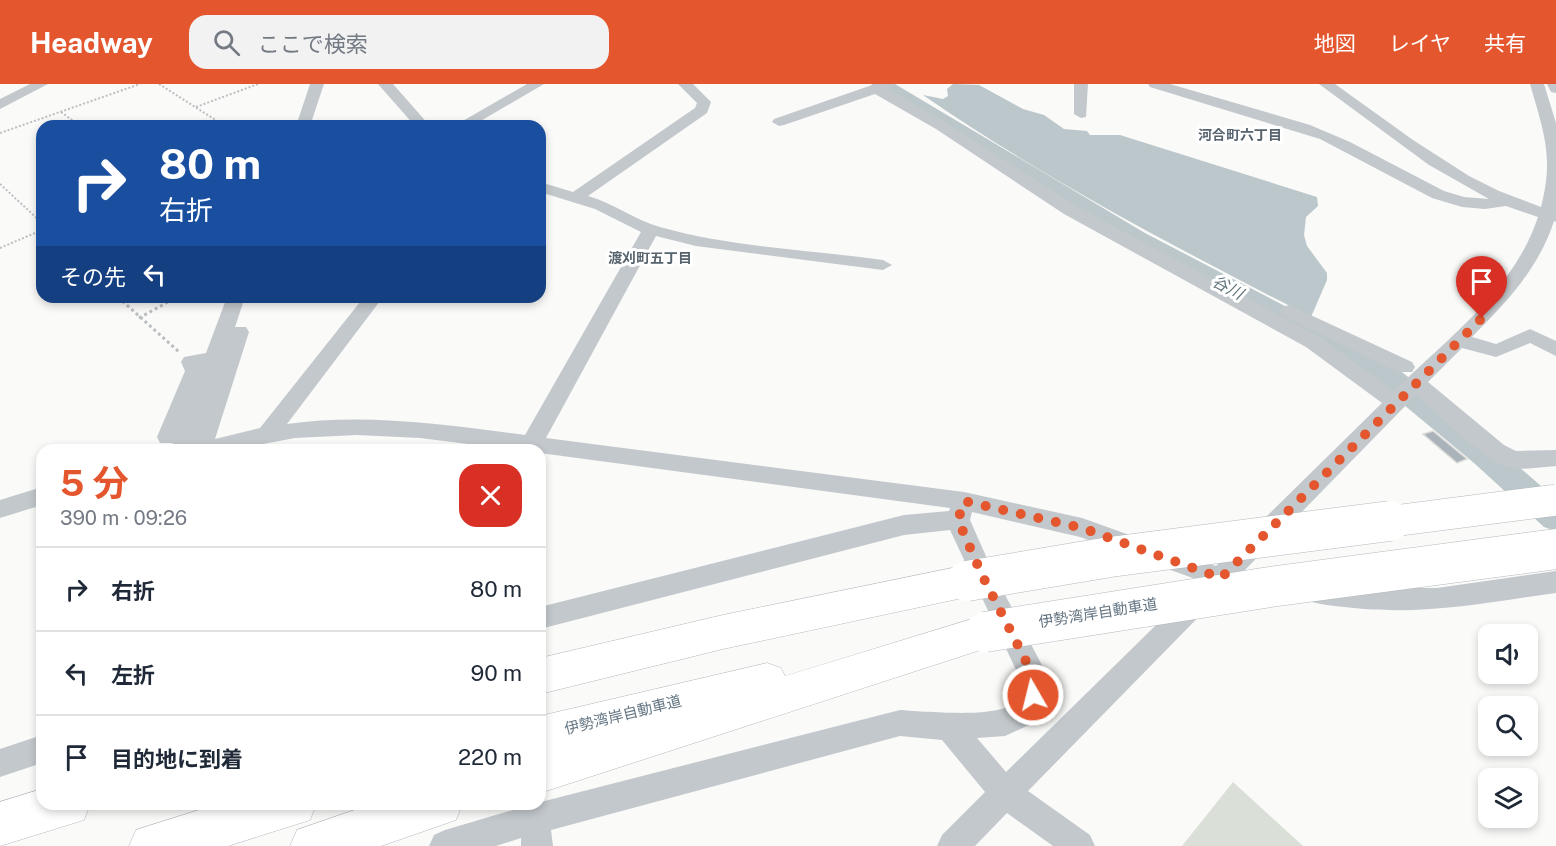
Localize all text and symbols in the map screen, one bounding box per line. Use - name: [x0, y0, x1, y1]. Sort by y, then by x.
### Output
- search box: [189, 15, 609, 69]
- text: Headway: [30, 26, 153, 59]
- icon: search: [210, 26, 243, 59]
- text: ここで検索: [258, 31, 368, 57]
- text: 地図: [1314, 31, 1356, 56]
- text: レイヤ: [1389, 31, 1451, 56]
- text: 共有: [1484, 31, 1526, 56]
- district label: 河合町六丁目: [1198, 127, 1282, 143]
- text: 80 m: [159, 139, 261, 188]
- icon: right: [60, 144, 138, 222]
- text: 右折: [159, 194, 213, 226]
- district label: 渡刈町五丁目: [608, 250, 692, 266]
- pin: [1456, 256, 1507, 318]
- icon: left: [138, 258, 171, 291]
- text: その先: [60, 264, 126, 290]
- icon: arrive: [1465, 265, 1498, 298]
- water label: 谷川: [1209, 272, 1248, 304]
- text: 5 分: [60, 462, 128, 504]
- button: close: [459, 464, 522, 527]
- text: 390 m · 09:26: [60, 506, 187, 530]
- icon: right: [60, 573, 93, 606]
- text: 80 m: [470, 576, 522, 602]
- text: 右折: [111, 578, 155, 604]
- street label: 伊勢湾岸自動車道: [1037, 595, 1159, 630]
- map controls: [1478, 624, 1538, 828]
- button: sound: [1478, 624, 1538, 684]
- icon: left: [60, 657, 93, 690]
- text: 90 m: [471, 660, 522, 686]
- text: 左折: [111, 662, 155, 688]
- position arrow: [1001, 663, 1065, 727]
- street label: 伊勢湾岸自動車道: [563, 692, 683, 737]
- button: search: [1478, 696, 1538, 756]
- icon: arrive: [60, 741, 93, 774]
- text: 220 m: [458, 744, 522, 770]
- text: 目的地に到着: [111, 746, 243, 772]
- button: layers: [1478, 768, 1538, 828]

